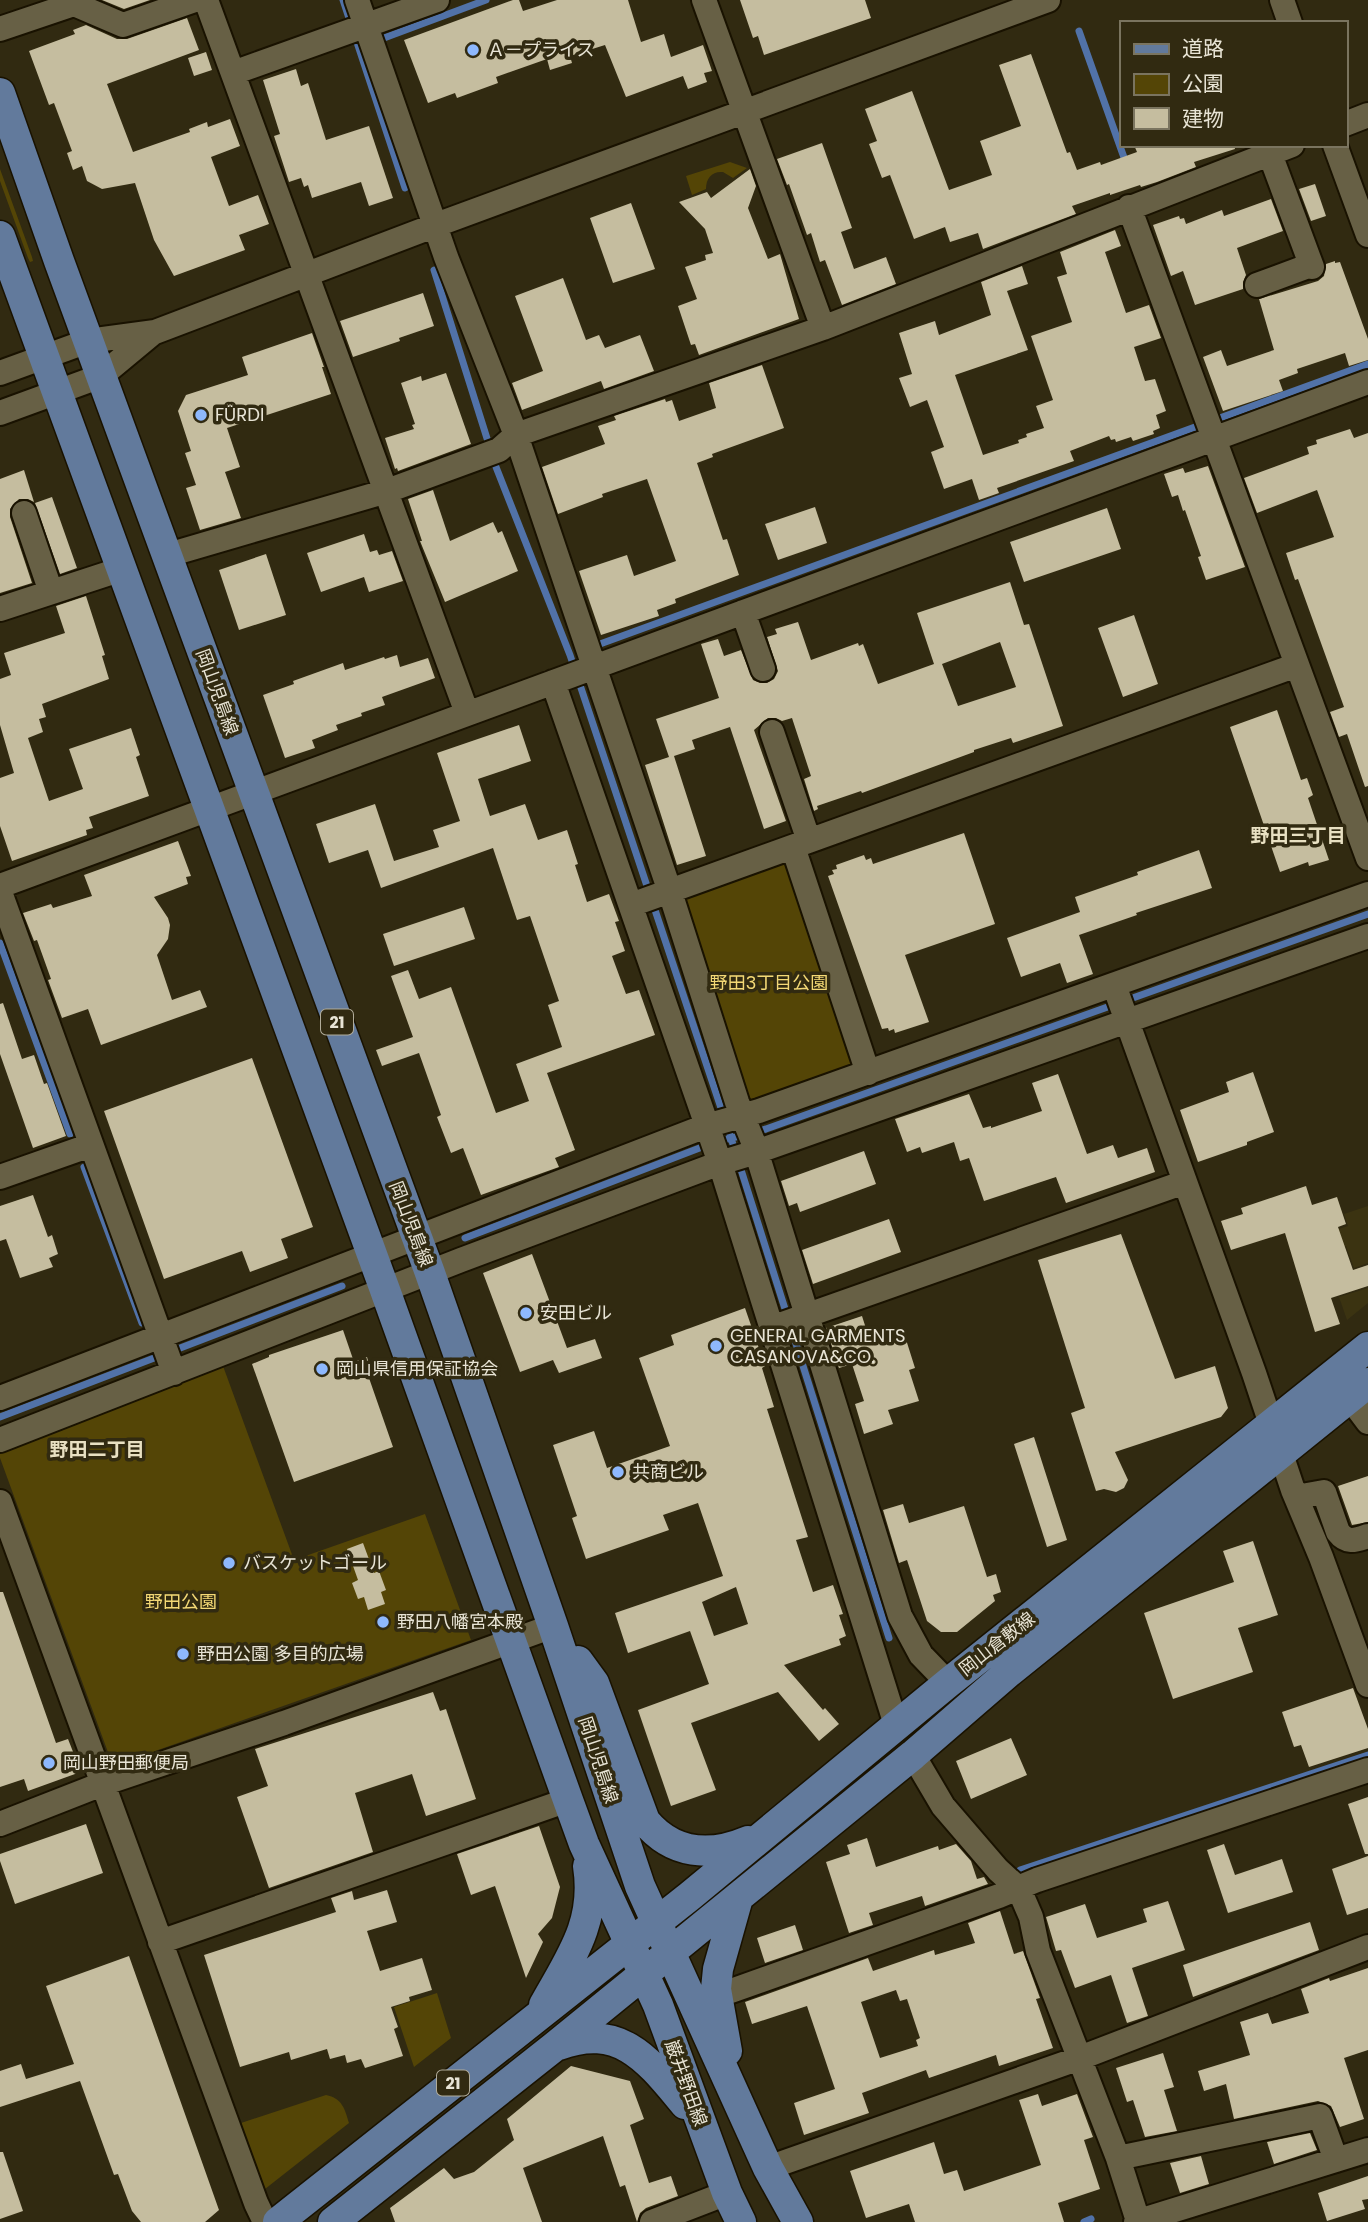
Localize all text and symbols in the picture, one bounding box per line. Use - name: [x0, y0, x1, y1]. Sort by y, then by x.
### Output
- legend: [1120, 21, 1347, 147]
- text: 道路: [1182, 34, 1224, 63]
- place label: Ａ－プライス: [487, 37, 594, 62]
- marker: Ａ－プライス: [465, 42, 481, 58]
- text: 公園: [1182, 69, 1224, 98]
- text: 建物: [1182, 104, 1224, 133]
- place label: FÜRDI: [215, 402, 264, 427]
- marker: FÜRDI: [193, 407, 209, 423]
- street label: 岡山児島線: [190, 645, 245, 738]
- district label: 野田三丁目: [1250, 822, 1346, 849]
- park label: 野田3丁目公園: [710, 970, 828, 995]
- road number: 21: [321, 1010, 353, 1034]
- street label: 岡山児島線: [384, 1177, 439, 1270]
- place label: 安田ビル: [540, 1300, 612, 1325]
- marker: 安田ビル: [518, 1305, 534, 1321]
- place label: GENERAL GARMENTS CASANOVA&CO.: [730, 1323, 906, 1369]
- marker: GENERAL GARMENTS CASANOVA&CO.: [708, 1338, 724, 1354]
- place label: 岡山県信用保証協会: [336, 1356, 498, 1381]
- marker: 岡山県信用保証協会: [314, 1361, 330, 1377]
- district label: 野田二丁目: [49, 1436, 145, 1463]
- place label: 共商ビル: [632, 1459, 704, 1484]
- marker: 共商ビル: [610, 1464, 626, 1480]
- place label: バスケットゴール: [243, 1550, 387, 1575]
- marker: バスケットゴール: [221, 1555, 237, 1571]
- park label: 野田公園: [145, 1589, 217, 1614]
- street label: 岡山倉敷線: [954, 1606, 1040, 1681]
- place label: 野田八幡宮本殿: [397, 1609, 523, 1634]
- marker: 野田八幡宮本殿: [375, 1614, 391, 1630]
- place label: 野田公園 多目的広場: [197, 1641, 364, 1666]
- marker: 野田公園 多目的広場: [175, 1646, 191, 1662]
- street label: 岡山児島線: [573, 1713, 624, 1807]
- place label: 岡山野田郵便局: [63, 1750, 189, 1775]
- marker: 岡山野田郵便局: [41, 1755, 57, 1771]
- street label: 巌井野田線: [659, 2036, 714, 2129]
- road number: 21: [437, 2070, 469, 2096]

